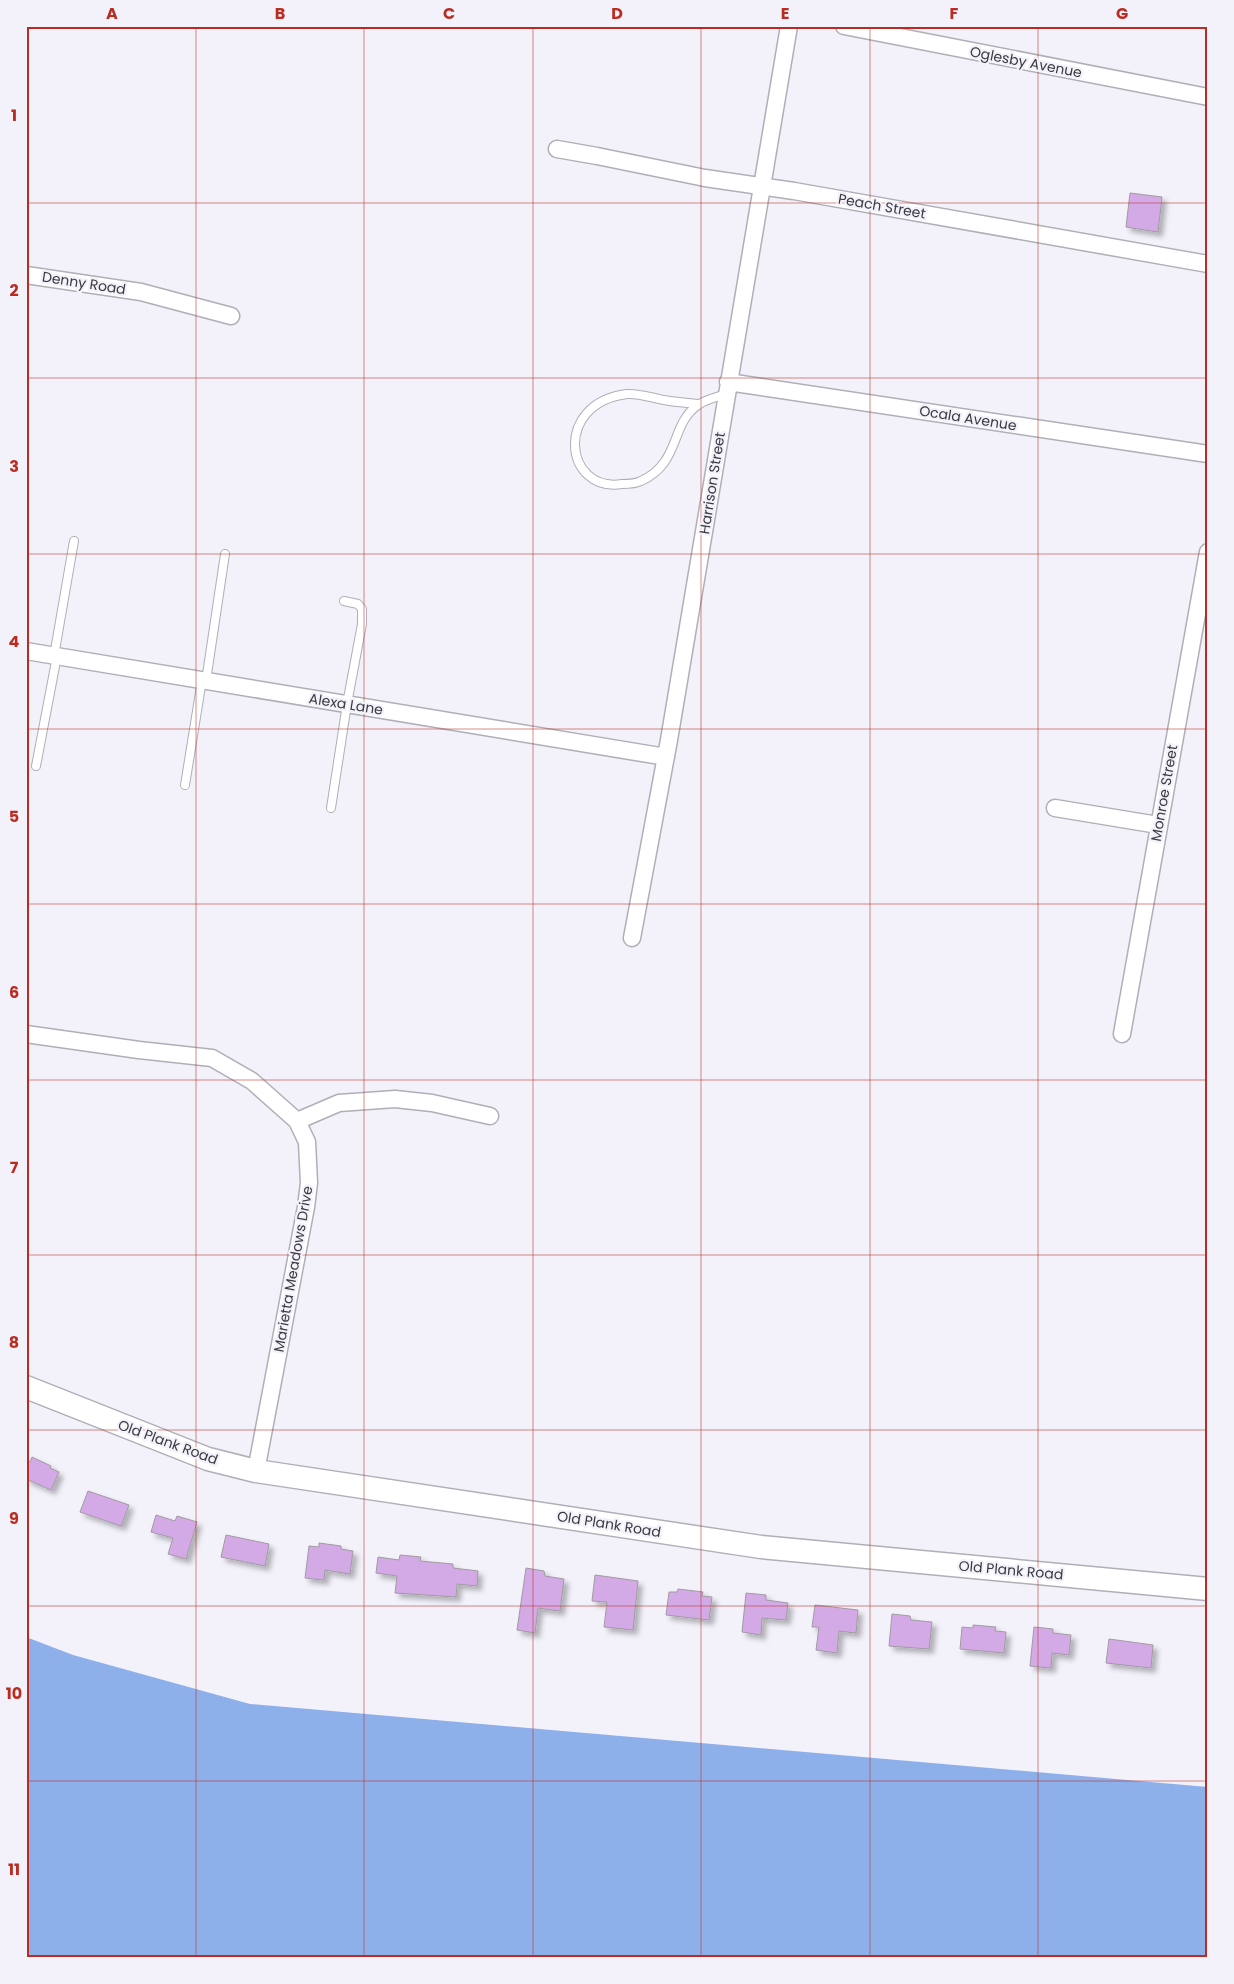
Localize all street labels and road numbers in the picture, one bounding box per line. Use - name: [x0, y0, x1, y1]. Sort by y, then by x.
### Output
- street label: Oglesby Avenue: [968, 41, 1084, 83]
- street label: Peach Street: [837, 188, 927, 224]
- street label: Denny Road: [41, 267, 127, 299]
- street label: Ocala Avenue: [918, 400, 1018, 436]
- street label: Harrison Street: [694, 431, 730, 535]
- street label: Alexa Lane: [308, 688, 385, 720]
- street label: Monroe Street: [1146, 743, 1182, 843]
- street label: Marietta Meadows Drive: [269, 1184, 318, 1354]
- street label: Old Plank Road: [115, 1415, 221, 1469]
- street label: Old Plank Road: [556, 1506, 662, 1542]
- street label: Old Plank Road: [958, 1555, 1064, 1585]

